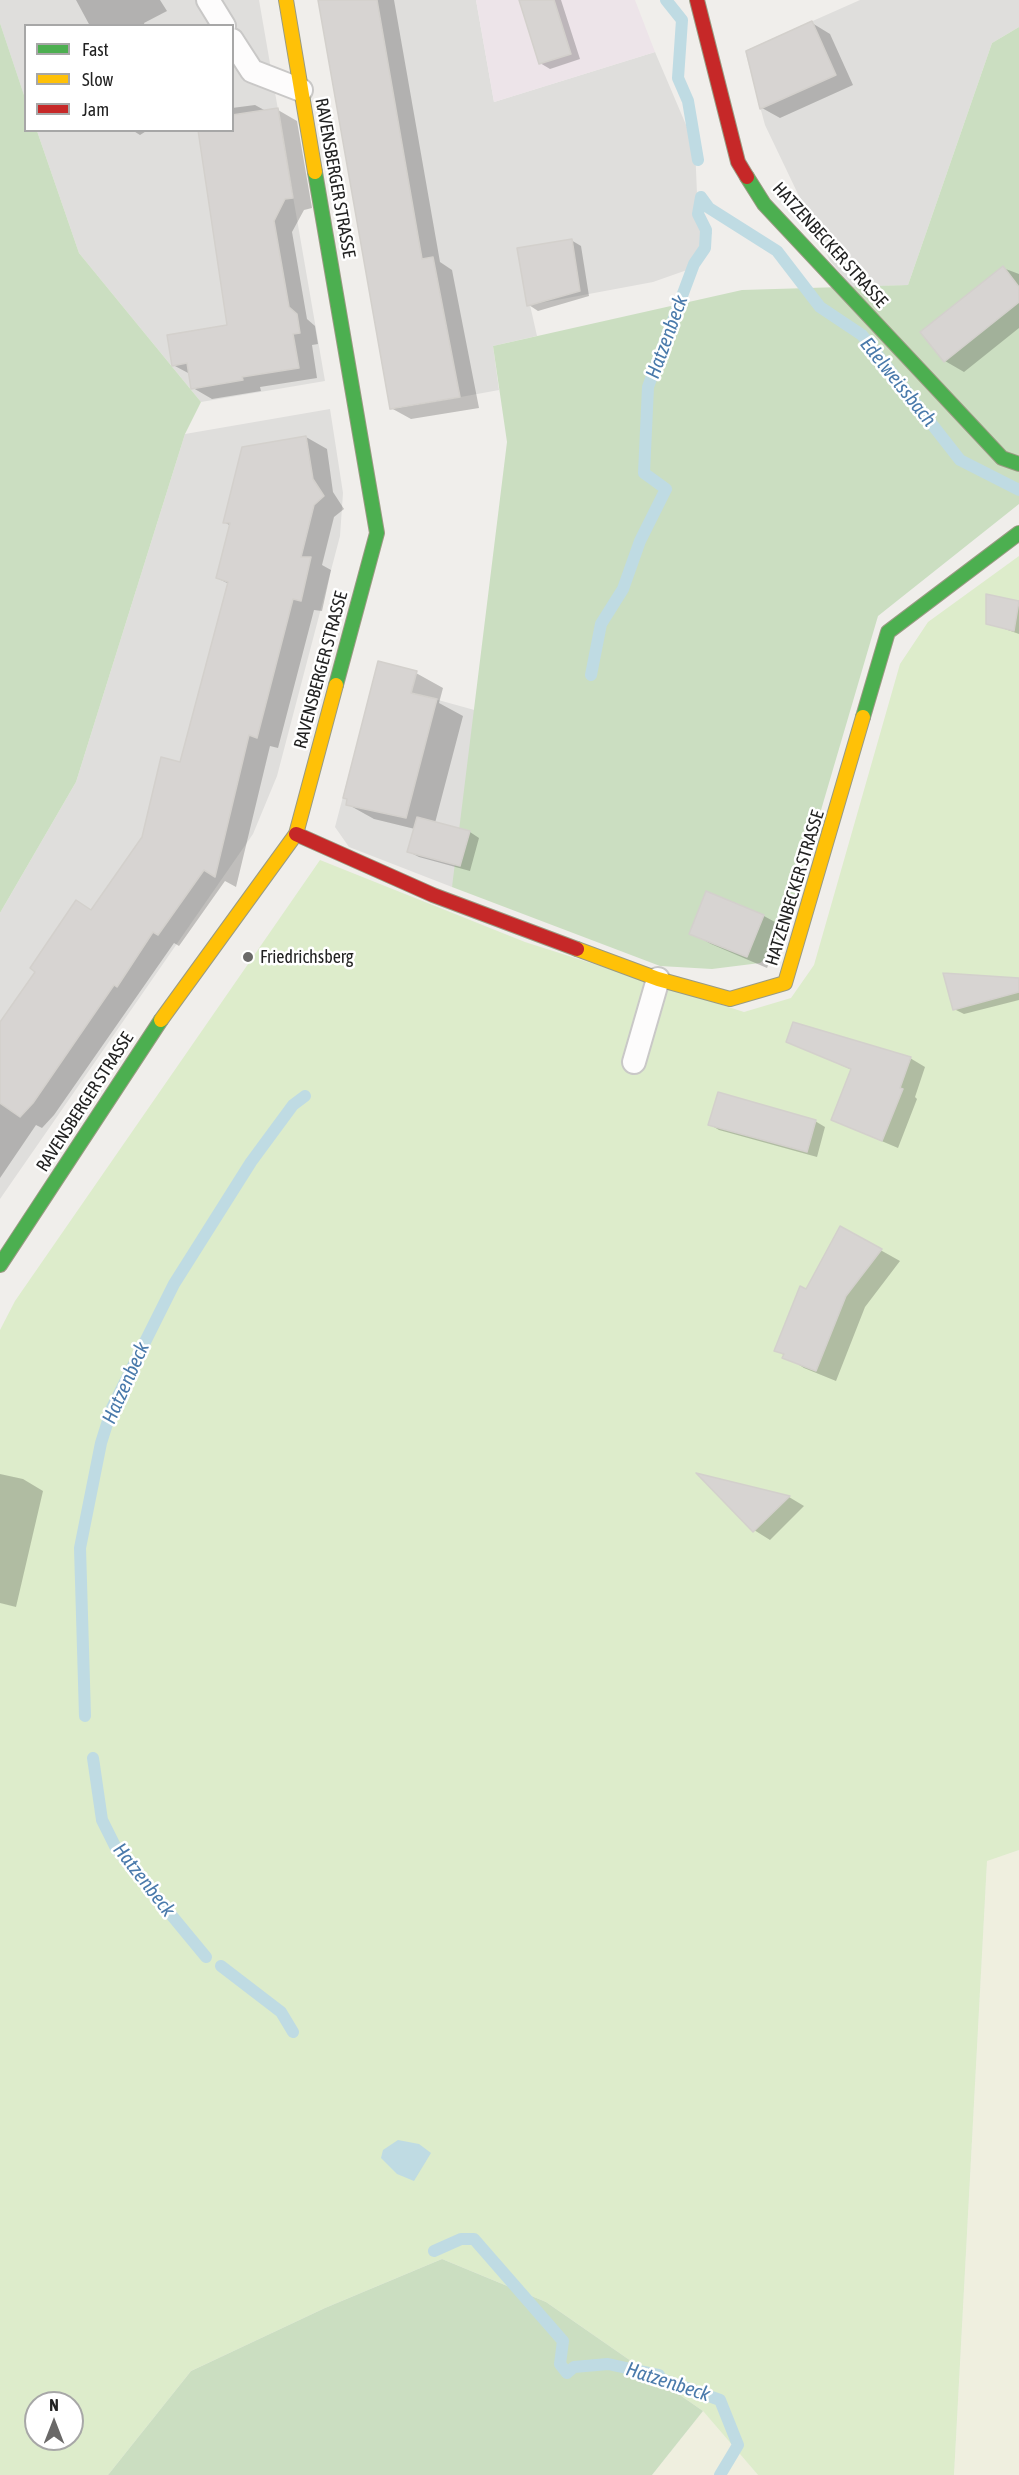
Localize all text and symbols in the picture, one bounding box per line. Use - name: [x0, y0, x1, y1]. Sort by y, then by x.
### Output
- legend: [24, 24, 234, 132]
- text: Fast: [82, 39, 109, 60]
- text: Slow: [82, 69, 113, 90]
- street label: RAVENSBERGER STRASSE: [310, 96, 360, 260]
- text: Jam: [82, 99, 109, 120]
- street label: HATZENBECKER STRASSE: [768, 178, 892, 312]
- water label: Hatzenbeck: [641, 292, 693, 382]
- water label: Edelweissbach: [855, 333, 941, 431]
- street label: RAVENSBERGER STRASSE: [290, 589, 352, 751]
- street label: HATZENBECKER STRASSE: [761, 808, 829, 968]
- place label: Friedrichsberg: [260, 946, 353, 968]
- marker: Friedrichsberg: [241, 950, 255, 964]
- street label: RAVENSBERGER STRASSE: [32, 1028, 138, 1176]
- water label: Hatzenbeck: [97, 1338, 155, 1428]
- water label: Hatzenbeck: [108, 1838, 180, 1922]
- water label: Hatzenbeck: [623, 2357, 713, 2407]
- north arrow: [24, 2391, 84, 2451]
- text: N: [49, 2396, 59, 2414]

